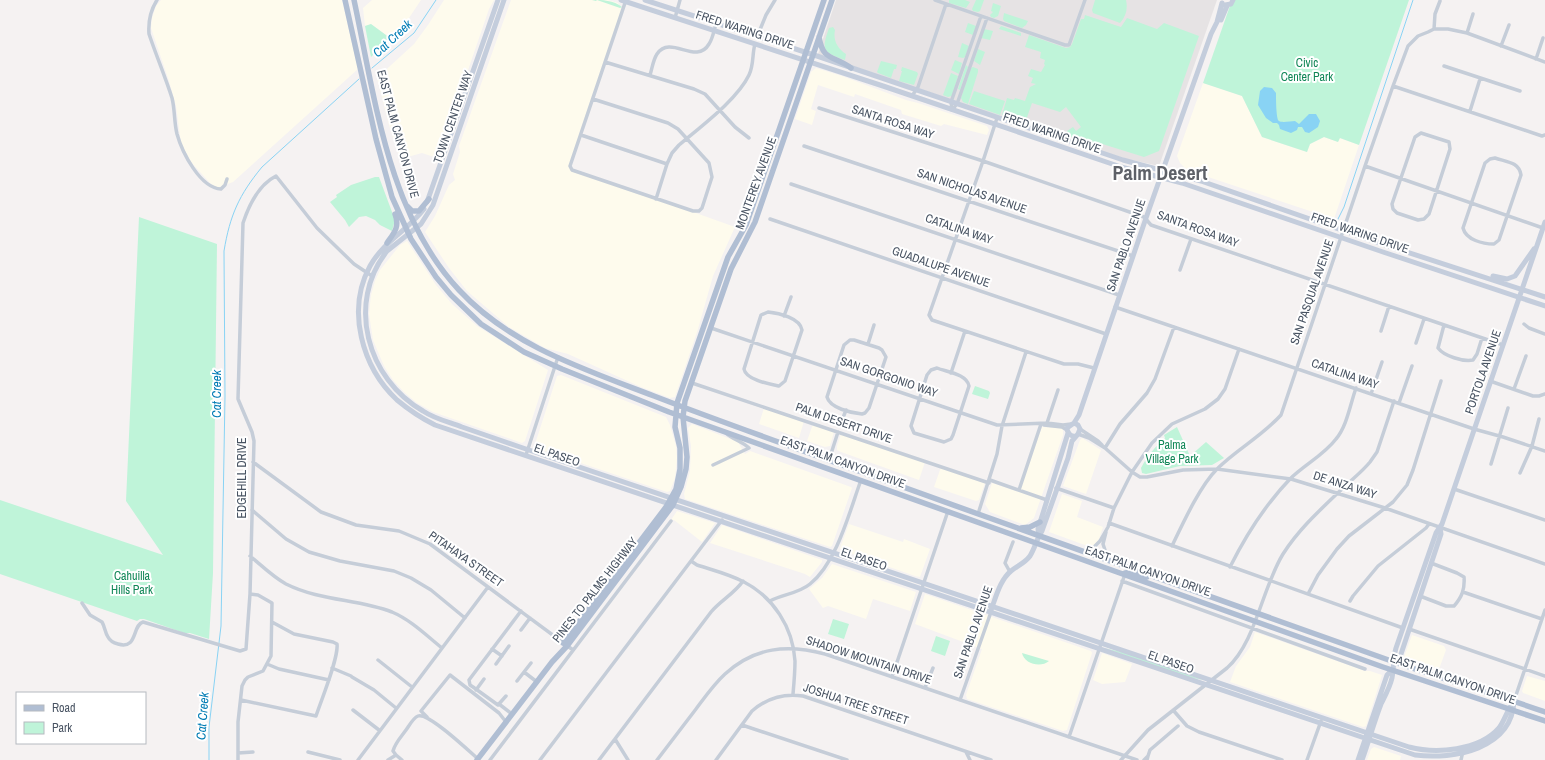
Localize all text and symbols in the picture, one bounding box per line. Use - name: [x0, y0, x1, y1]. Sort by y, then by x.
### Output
- street label: FRED WARING DRIVE: [694, 7, 796, 53]
- water label: Cat Creek: [369, 15, 416, 61]
- park label: Civic Center Park: [1281, 55, 1333, 85]
- street label: EAST PALM CANYON DRIVE: [373, 68, 423, 200]
- street label: TOWN CENTER WAY: [430, 68, 477, 166]
- street label: SANTA ROSA WAY: [850, 101, 937, 143]
- street label: FRED WARING DRIVE: [1001, 109, 1103, 157]
- street label: MONTEREY AVENUE: [732, 134, 780, 232]
- district label: Palm Desert: [1113, 159, 1208, 186]
- street label: SAN NICHOLAS AVENUE: [915, 165, 1029, 217]
- street label: SAN PABLO AVENUE: [1103, 197, 1149, 293]
- street label: SANTA ROSA WAY: [1155, 207, 1241, 251]
- street label: FRED WARING DRIVE: [1309, 209, 1411, 257]
- street label: CATALINA WAY: [923, 210, 995, 248]
- street label: SAN PASQUAL AVENUE: [1286, 237, 1338, 347]
- street label: GUADALUPE AVENUE: [890, 243, 992, 291]
- street label: PORTOLA AVENUE: [1461, 328, 1505, 416]
- street label: SAN GORGONIO WAY: [838, 353, 940, 401]
- street label: CATALINA WAY: [1309, 355, 1381, 393]
- water label: Cat Creek: [208, 369, 225, 418]
- street label: PALM DESERT DRIVE: [794, 399, 894, 447]
- street label: EAST PALM CANYON DRIVE: [778, 432, 908, 492]
- street label: EDGEHILL DRIVE: [234, 437, 250, 519]
- park label: Palma Village Park: [1146, 437, 1199, 467]
- street label: EL PASEO: [532, 440, 582, 470]
- street label: DE ANZA WAY: [1311, 467, 1379, 503]
- street label: PITAHAYA STREET: [426, 527, 506, 591]
- street label: PINES TO PALMS HIGHWAY: [549, 534, 641, 646]
- street label: EAST PALM CANYON DRIVE: [1083, 542, 1213, 600]
- street label: EL PASEO: [839, 544, 889, 574]
- park label: Cahuilla Hills Park: [111, 568, 153, 598]
- street label: SAN PABLO AVENUE: [950, 584, 996, 680]
- street label: SHADOW MOUNTAIN DRIVE: [804, 632, 934, 688]
- street label: EL PASEO: [1146, 647, 1196, 677]
- street label: EAST PALM CANYON DRIVE: [1388, 650, 1518, 708]
- street label: JOSHUA TREE STREET: [801, 679, 911, 729]
- water label: Cat Creek: [192, 691, 213, 741]
- legend: [16, 692, 146, 744]
- text: Road: [52, 700, 76, 716]
- text: Park: [52, 720, 72, 736]

